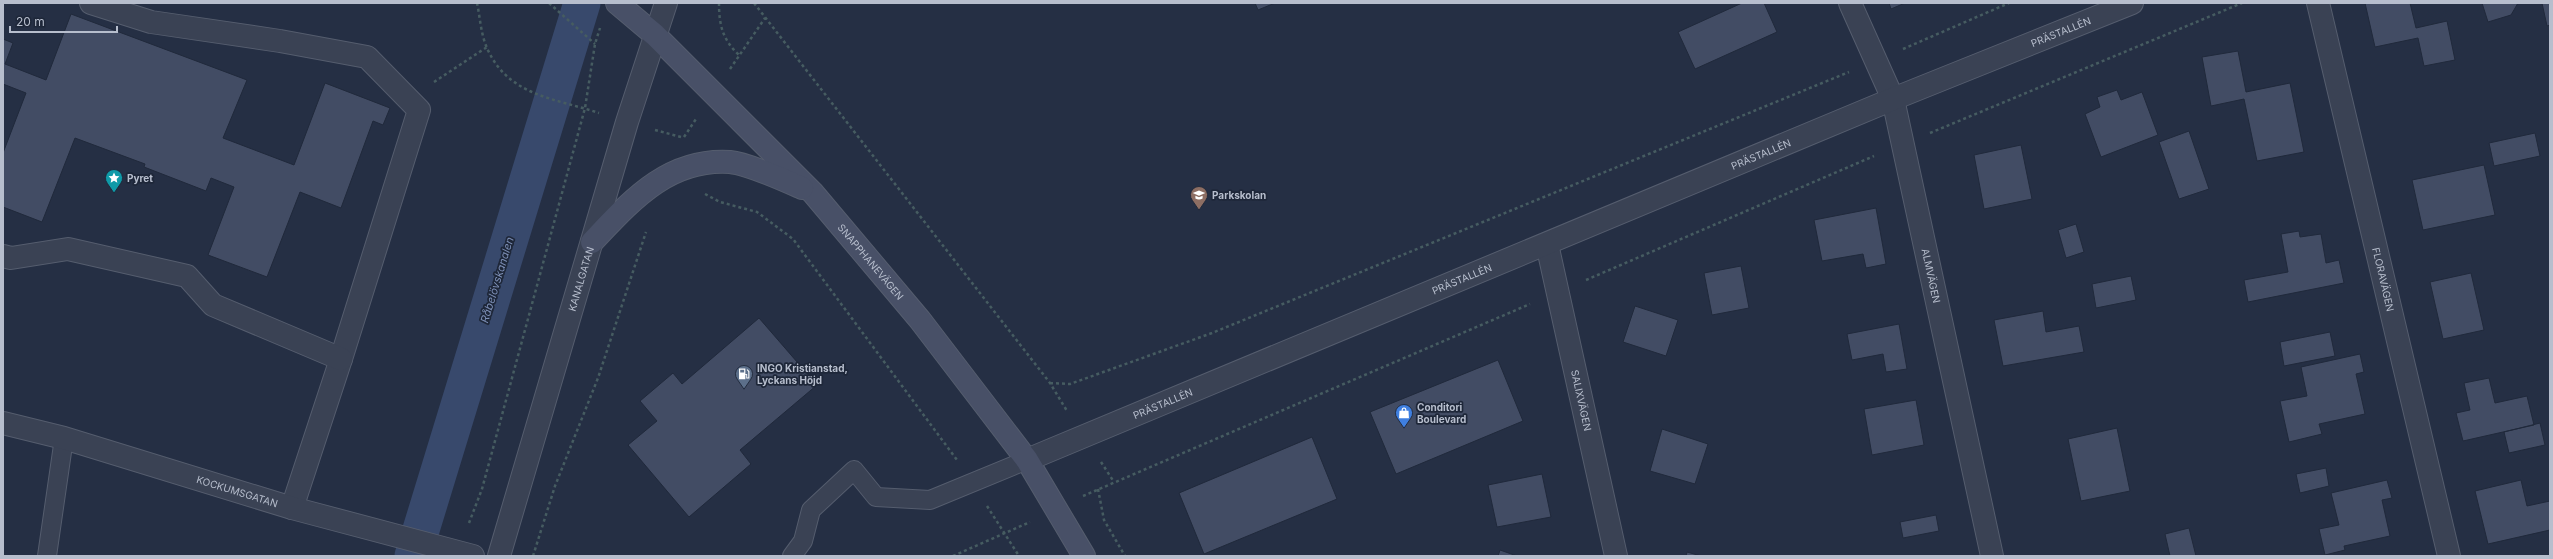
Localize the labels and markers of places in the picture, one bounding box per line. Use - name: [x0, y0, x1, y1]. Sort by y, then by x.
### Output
- place icon: Pyret: [104, 168, 124, 193]
- place label: Pyret: [127, 172, 153, 185]
- school or university icon: Parkskolan: [1189, 185, 1209, 210]
- place label: Parkskolan: [1212, 189, 1266, 201]
- place label: INGO Kristianstad, Lyckans Höjd: [757, 362, 848, 387]
- fuel station icon: INGO Kristianstad, Lyckans Höjd: [734, 364, 754, 389]
- place label: Conditori Boulevard: [1417, 401, 1466, 425]
- shop icon: Conditori Boulevard: [1394, 403, 1414, 428]

